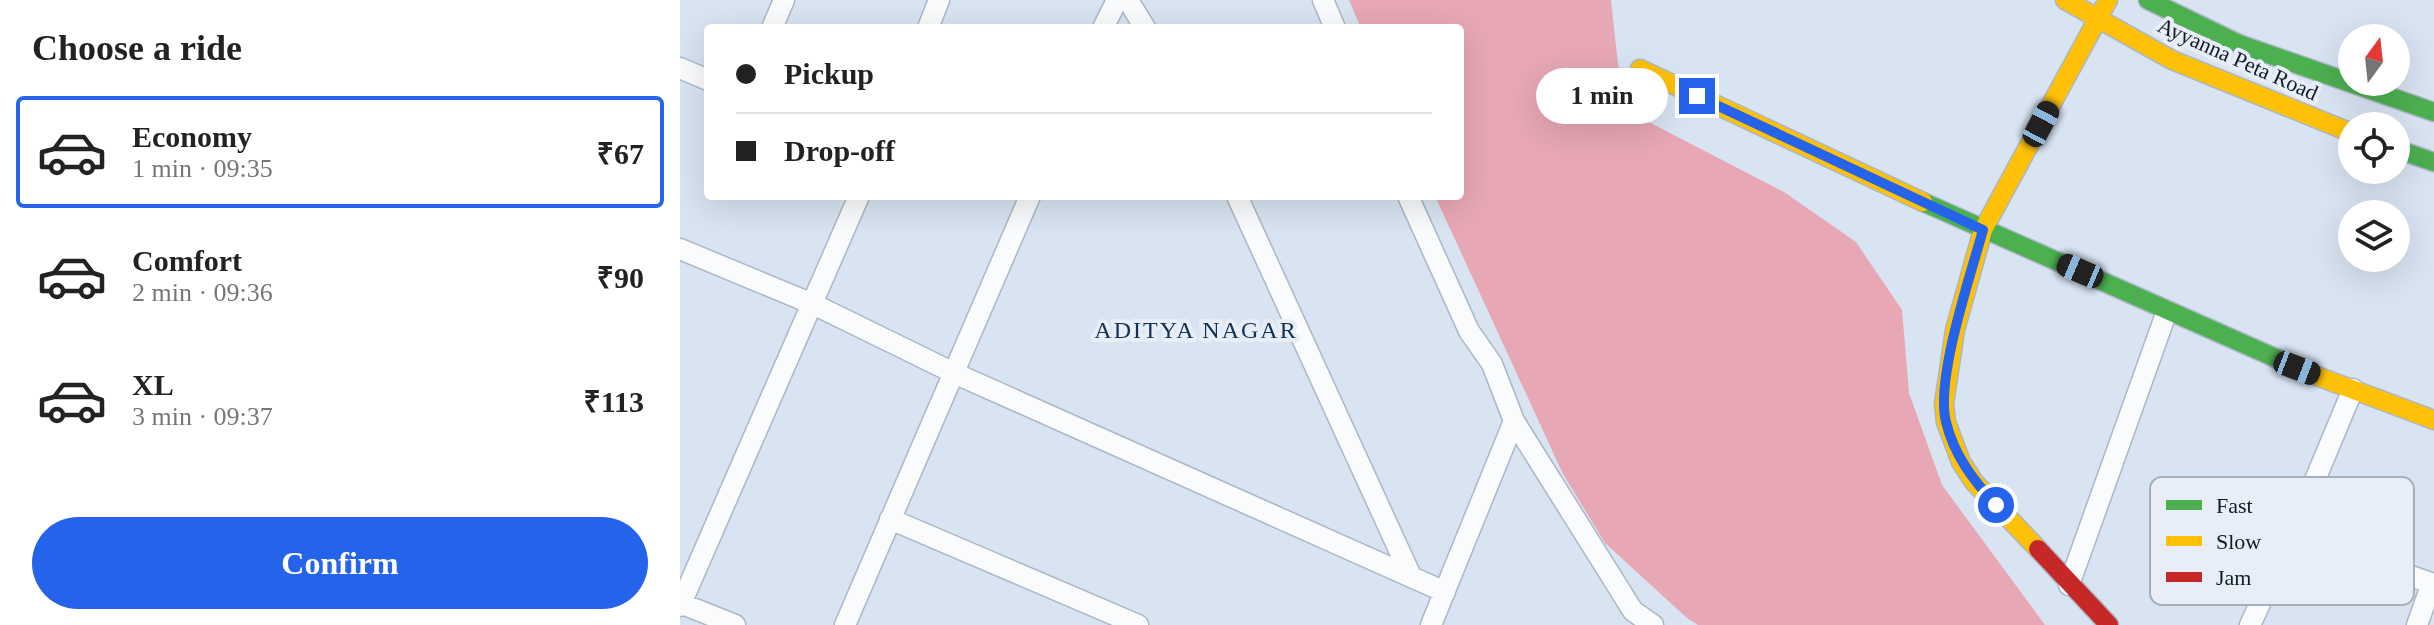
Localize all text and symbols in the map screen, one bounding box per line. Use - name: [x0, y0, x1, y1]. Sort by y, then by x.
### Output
- street label: Ayyanna Peta Road: [2154, 12, 2322, 106]
- north arrow: [2338, 24, 2410, 96]
- map controls: [2338, 24, 2410, 272]
- text: Choose a ride: [32, 28, 242, 68]
- text: Pickup: [784, 57, 874, 90]
- callout: 1 min: [1537, 68, 1669, 124]
- route end: [1679, 78, 1715, 114]
- text: 1 min: [1571, 81, 1633, 110]
- car: [2019, 97, 2063, 151]
- button: locate: [2338, 112, 2410, 184]
- icon: car: [36, 116, 108, 188]
- text: Economy: [132, 120, 252, 153]
- text: Drop-off: [784, 134, 895, 167]
- text: ₹67: [597, 137, 644, 170]
- text: 1 min · 09:35: [132, 154, 273, 183]
- button: layers: [2338, 200, 2410, 272]
- icon: car: [36, 240, 108, 312]
- text: Comfort: [132, 244, 242, 277]
- car: [2053, 251, 2107, 291]
- text: ₹90: [597, 261, 644, 294]
- text: 2 min · 09:36: [132, 278, 273, 307]
- district label: ADITYA NAGAR: [1094, 317, 1298, 343]
- car: [2270, 348, 2324, 388]
- icon: car: [36, 364, 108, 436]
- text: XL: [132, 368, 174, 401]
- text: ₹113: [583, 385, 644, 418]
- text: 3 min · 09:37: [132, 402, 273, 431]
- legend: [2150, 477, 2414, 605]
- route start: [1978, 487, 2014, 523]
- text: Fast: [2216, 493, 2253, 518]
- button: Confirm: [32, 517, 648, 609]
- text: Slow: [2216, 529, 2261, 554]
- text: Jam: [2216, 565, 2251, 590]

